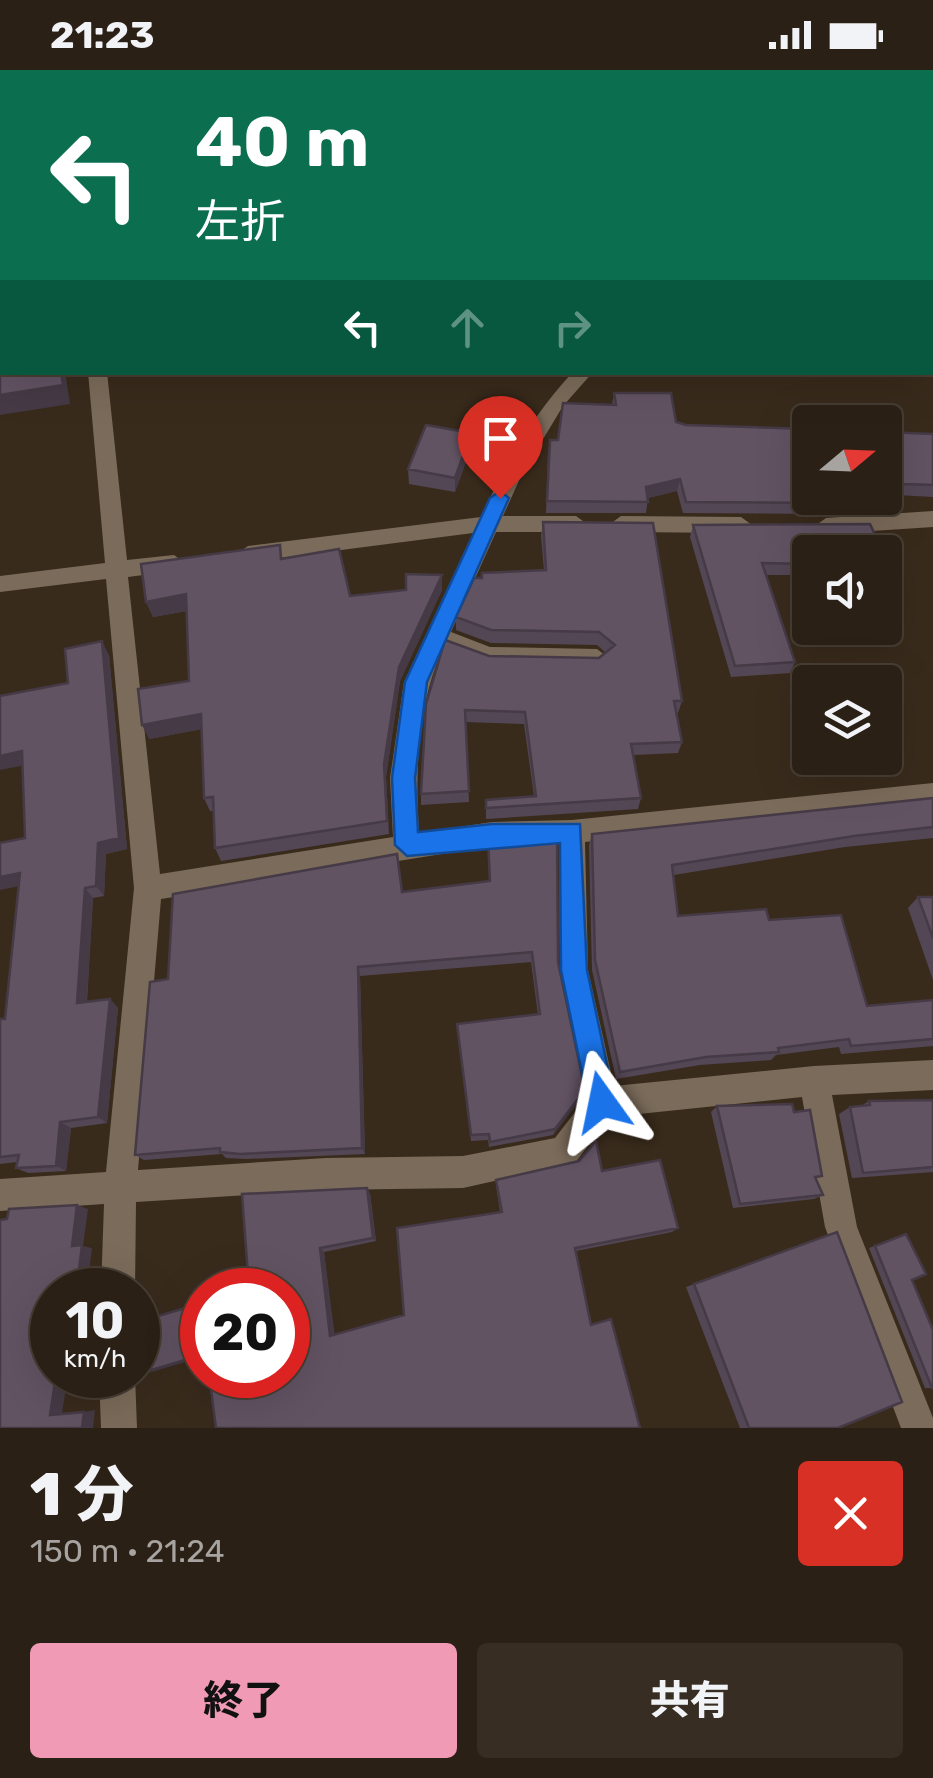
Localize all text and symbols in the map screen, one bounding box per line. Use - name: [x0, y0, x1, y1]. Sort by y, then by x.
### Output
- text: 21:23: [50, 12, 154, 58]
- text: 40 m: [195, 101, 369, 184]
- icon: left: [30, 110, 160, 240]
- text: 左折: [195, 195, 285, 248]
- icon: left: [335, 300, 390, 355]
- icon: ahead: [440, 300, 495, 355]
- icon: right: [545, 300, 600, 355]
- pin: [458, 396, 543, 499]
- north arrow: [792, 405, 902, 515]
- map controls: [792, 405, 902, 775]
- icon: arrive: [473, 411, 528, 466]
- button: sound: [792, 535, 902, 645]
- button: layers: [792, 665, 902, 775]
- position arrow: [550, 1050, 654, 1154]
- speed limit sign: 20: [180, 1268, 310, 1398]
- text: 10: [66, 1291, 124, 1351]
- text: km/h: [64, 1344, 126, 1373]
- text: 1 分: [30, 1459, 134, 1530]
- button: close: [798, 1461, 903, 1566]
- text: 150 m · 21:24: [30, 1532, 225, 1570]
- button: 終了: [30, 1643, 457, 1758]
- button: 共有: [477, 1643, 903, 1758]

